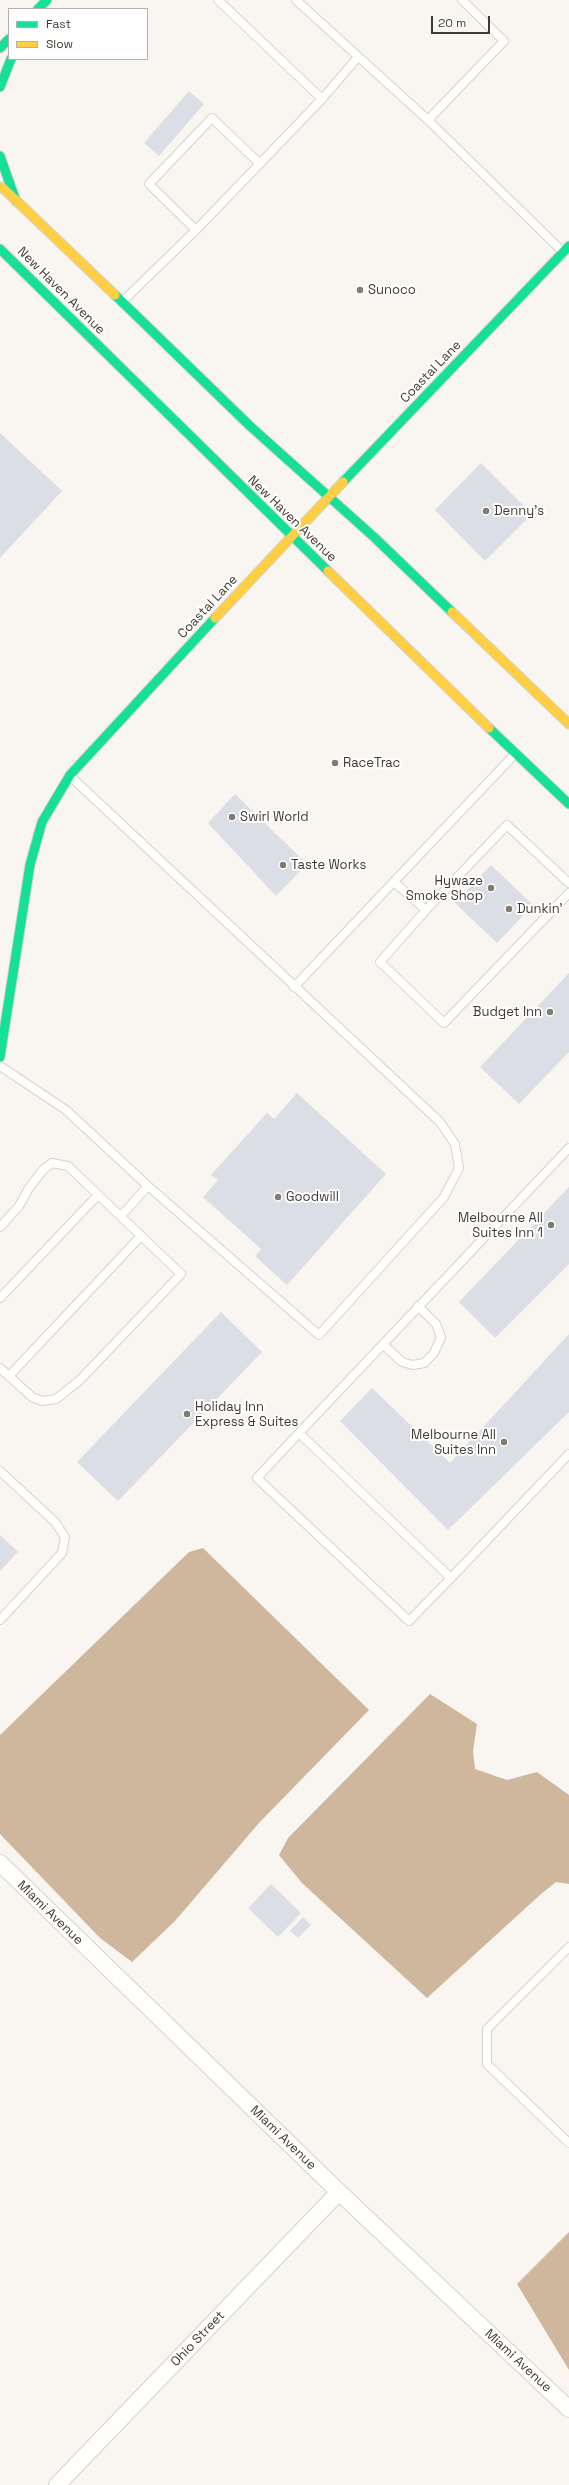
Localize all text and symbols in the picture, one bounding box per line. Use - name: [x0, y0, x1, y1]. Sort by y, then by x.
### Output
- legend: [8, 8, 148, 60]
- scale bar: [433, 8, 492, 34]
- text: 20 m: [438, 15, 466, 31]
- text: Fast: [46, 16, 71, 32]
- text: Slow: [46, 36, 73, 52]
- street label: New Haven Avenue: [14, 244, 108, 338]
- place label: Sunoco: [368, 282, 416, 298]
- marker: Sunoco: [355, 285, 365, 295]
- street label: Coastal Lane: [397, 338, 465, 406]
- street label: New Haven Avenue: [244, 473, 340, 565]
- place label: Denny's: [494, 503, 544, 519]
- marker: Denny's: [481, 506, 491, 516]
- street label: Coastal Lane: [175, 572, 241, 642]
- place label: RaceTrac: [343, 755, 400, 771]
- marker: RaceTrac: [330, 758, 340, 768]
- place label: Swirl World: [240, 809, 309, 825]
- marker: Swirl World: [227, 812, 237, 822]
- place label: Taste Works: [291, 857, 366, 873]
- marker: Taste Works: [278, 860, 288, 870]
- place label: Hywaze Smoke Shop: [406, 873, 483, 904]
- marker: Hywaze Smoke Shop: [486, 883, 496, 893]
- place label: Dunkin': [517, 901, 563, 917]
- marker: Dunkin': [504, 904, 514, 914]
- place label: Budget Inn: [473, 1004, 542, 1020]
- marker: Budget Inn: [545, 1007, 555, 1017]
- place label: Goodwill: [286, 1189, 339, 1205]
- marker: Goodwill: [273, 1192, 283, 1202]
- place label: Melbourne All Suites Inn 1: [458, 1210, 543, 1241]
- marker: Melbourne All Suites Inn 1: [546, 1220, 556, 1230]
- place label: Holiday Inn Express & Suites: [195, 1399, 298, 1430]
- marker: Holiday Inn Express & Suites: [182, 1409, 192, 1419]
- place label: Melbourne All Suites Inn: [411, 1427, 496, 1458]
- marker: Melbourne All Suites Inn: [499, 1437, 509, 1447]
- street label: Miami Avenue: [14, 1878, 86, 1948]
- street label: Miami Avenue: [247, 2103, 319, 2173]
- street label: Ohio Street: [168, 2308, 228, 2370]
- street label: Miami Avenue: [481, 2326, 555, 2396]

